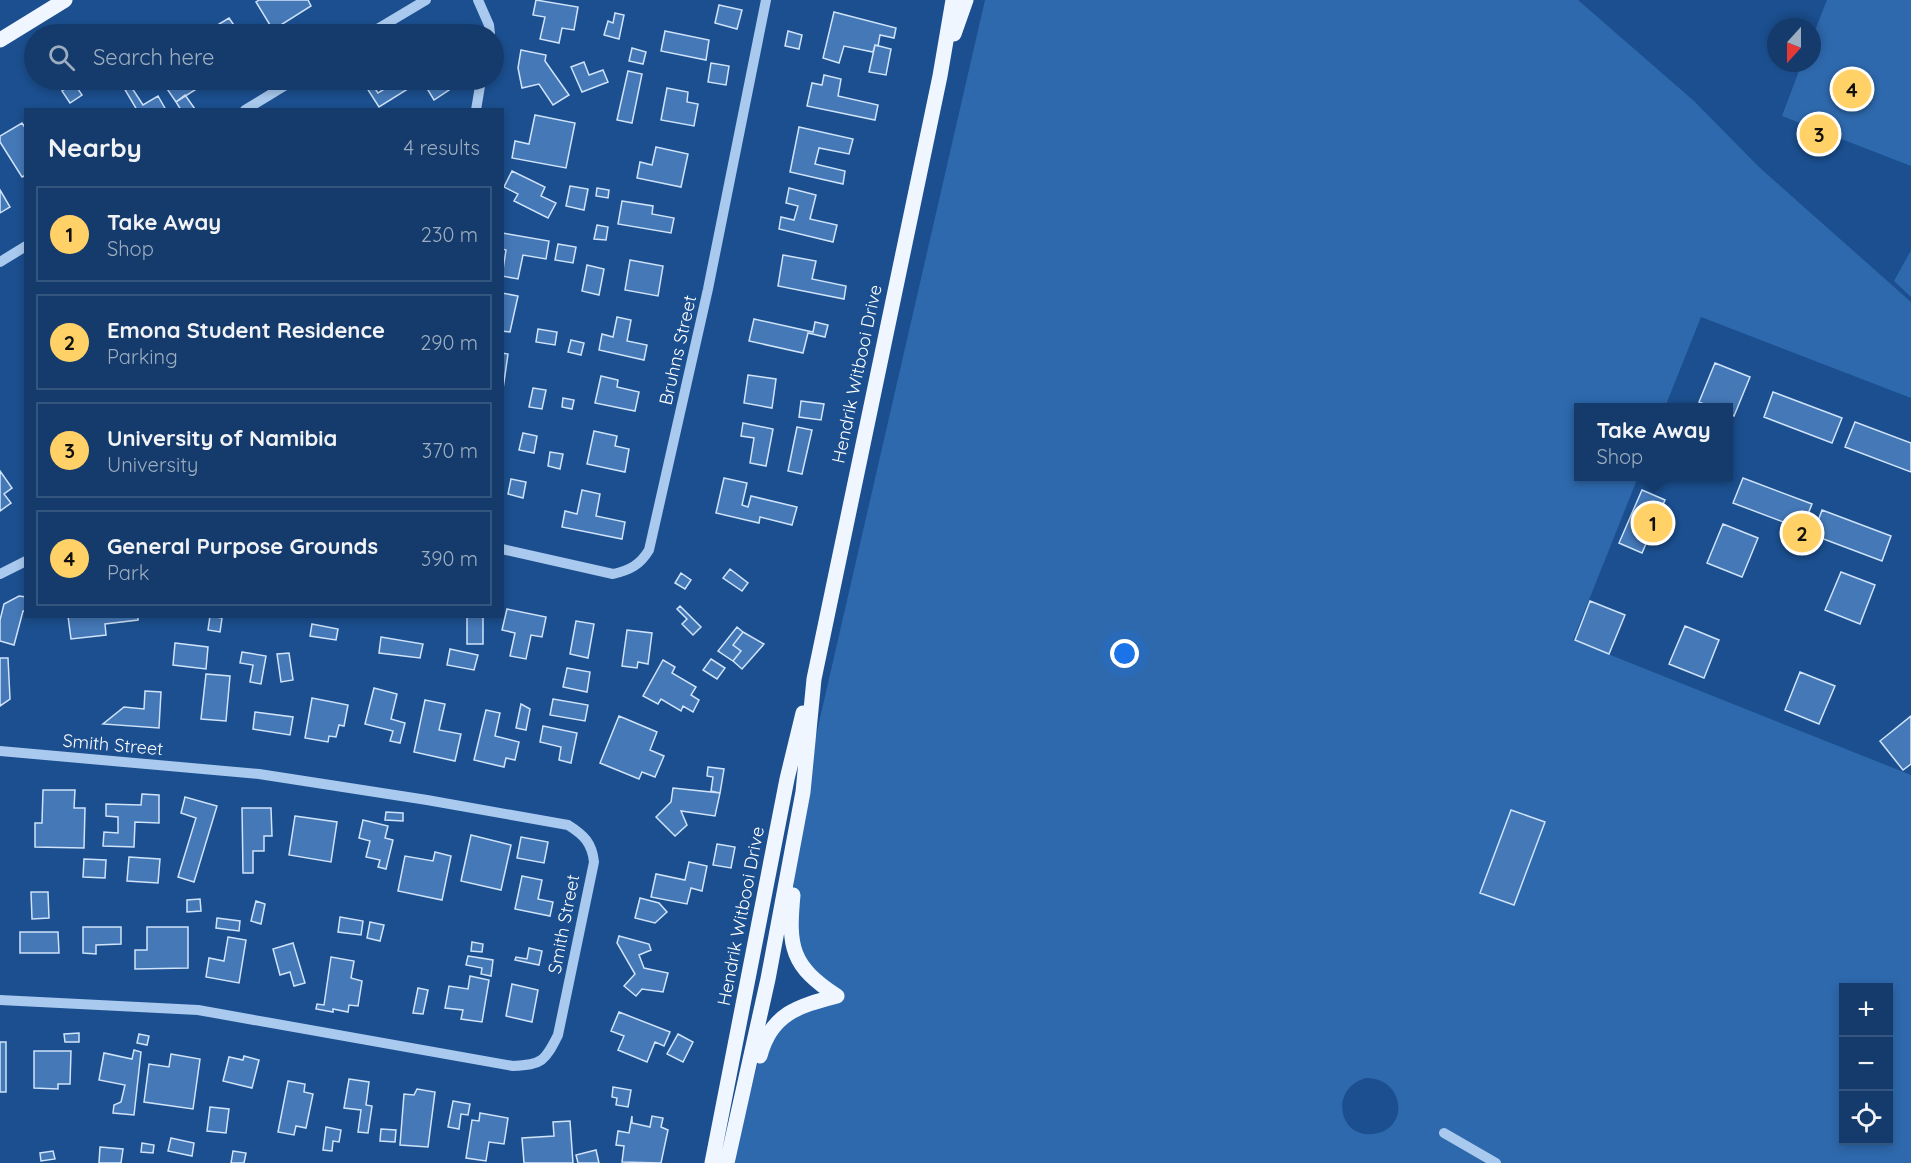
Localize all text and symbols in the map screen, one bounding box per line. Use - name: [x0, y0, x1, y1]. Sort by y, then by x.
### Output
- north arrow: [1767, 18, 1821, 72]
- search box: [24, 24, 504, 90]
- icon: search: [45, 41, 78, 74]
- text: Search here: [93, 43, 214, 71]
- pin: 4: [1832, 66, 1872, 112]
- pin: 3: [1800, 112, 1838, 156]
- text: Nearby: [48, 131, 142, 164]
- text: 4 results: [404, 135, 480, 160]
- text: Take Away: [107, 208, 221, 236]
- text: 1: [66, 222, 73, 247]
- text: 230 m: [421, 222, 478, 247]
- text: Shop: [107, 236, 154, 261]
- street label: Hendrik Witbooi Drive: [826, 283, 887, 465]
- street label: Bruhns Street: [654, 293, 701, 407]
- text: Emona Student Residence: [107, 316, 385, 344]
- text: 2: [64, 330, 75, 355]
- text: 290 m: [420, 330, 478, 355]
- text: Parking: [107, 344, 178, 369]
- popup: [1574, 403, 1733, 481]
- text: Take Away: [1596, 416, 1711, 444]
- text: University of Namibia: [107, 424, 337, 452]
- text: 3: [64, 438, 75, 463]
- text: 370 m: [422, 438, 478, 463]
- text: Shop: [1596, 444, 1643, 469]
- text: University: [107, 452, 198, 477]
- pin: 1: [1634, 500, 1672, 546]
- pin: 2: [1782, 510, 1822, 556]
- text: General Purpose Grounds: [107, 532, 378, 560]
- text: 4: [64, 546, 75, 571]
- text: 390 m: [421, 546, 478, 571]
- text: Park: [107, 560, 149, 585]
- your location: [1110, 639, 1139, 668]
- street label: Smith Street: [62, 729, 164, 760]
- street label: Hendrik Witbooi Drive: [712, 824, 769, 1007]
- street label: Smith Street: [543, 872, 584, 976]
- map controls: [1839, 983, 1893, 1145]
- button: +: [1839, 983, 1893, 1037]
- button: −: [1839, 1037, 1893, 1091]
- button: locate: [1839, 1091, 1893, 1145]

